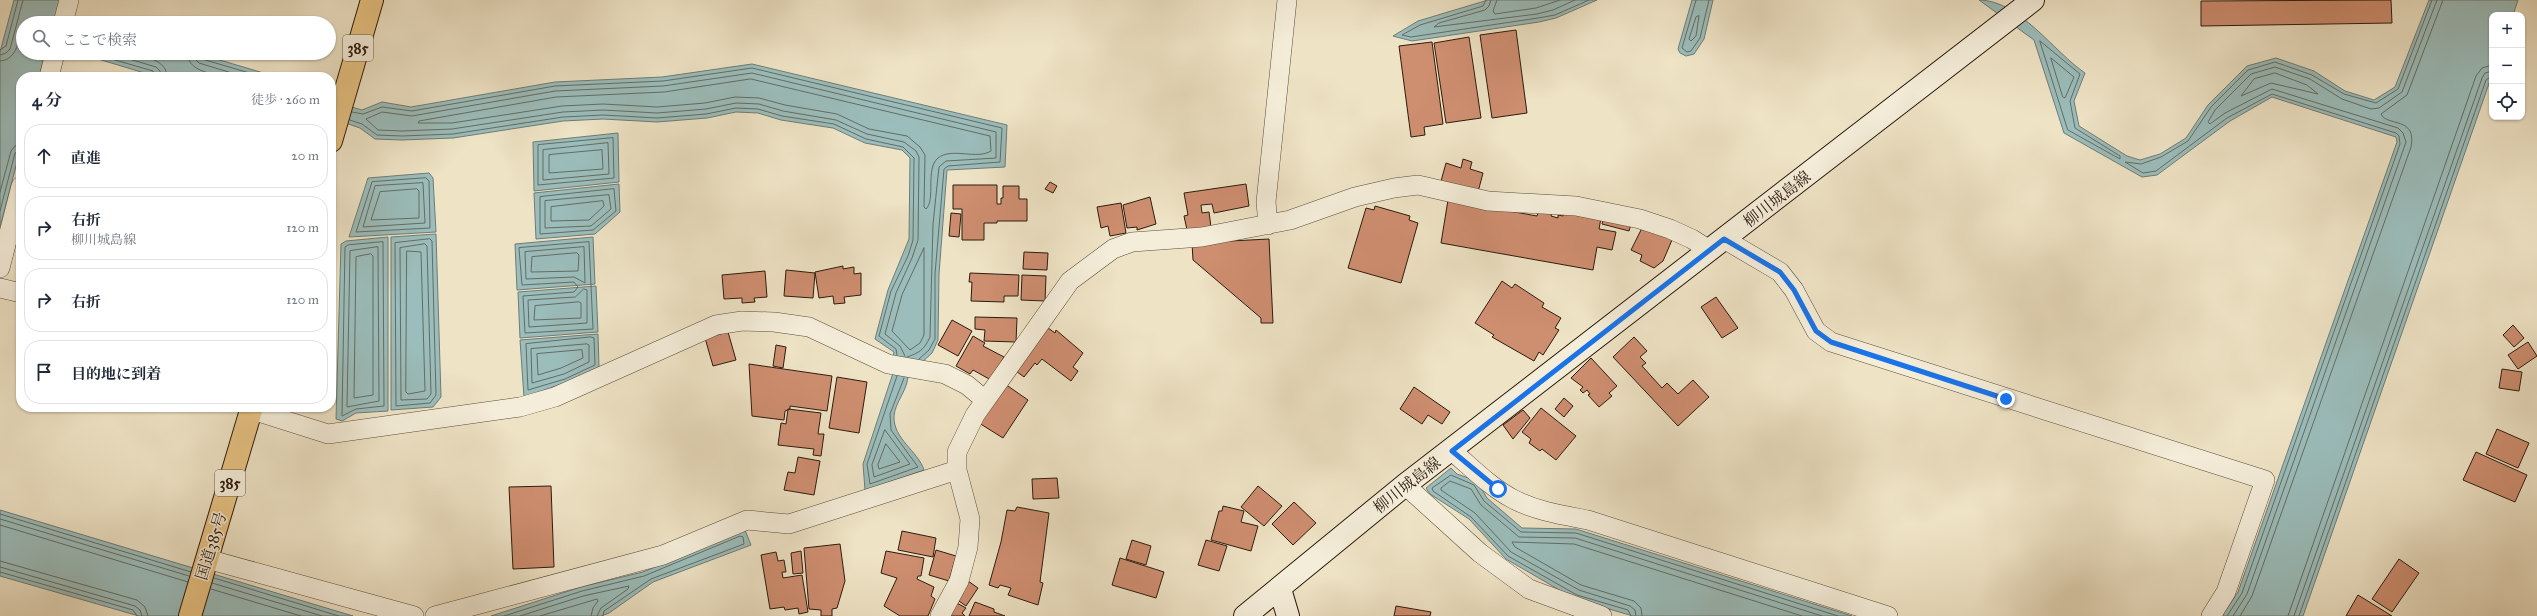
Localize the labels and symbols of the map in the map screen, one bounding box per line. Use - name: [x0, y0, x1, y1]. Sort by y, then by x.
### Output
- road number: 385: [343, 35, 373, 61]
- street label: 柳川城島線: [1740, 167, 1814, 231]
- route end: [1997, 390, 2015, 408]
- street label: 柳川城島線: [1370, 453, 1444, 517]
- road number: 385: [215, 470, 245, 496]
- route start: [1489, 480, 1507, 498]
- street label: 国道385号: [192, 510, 230, 582]

